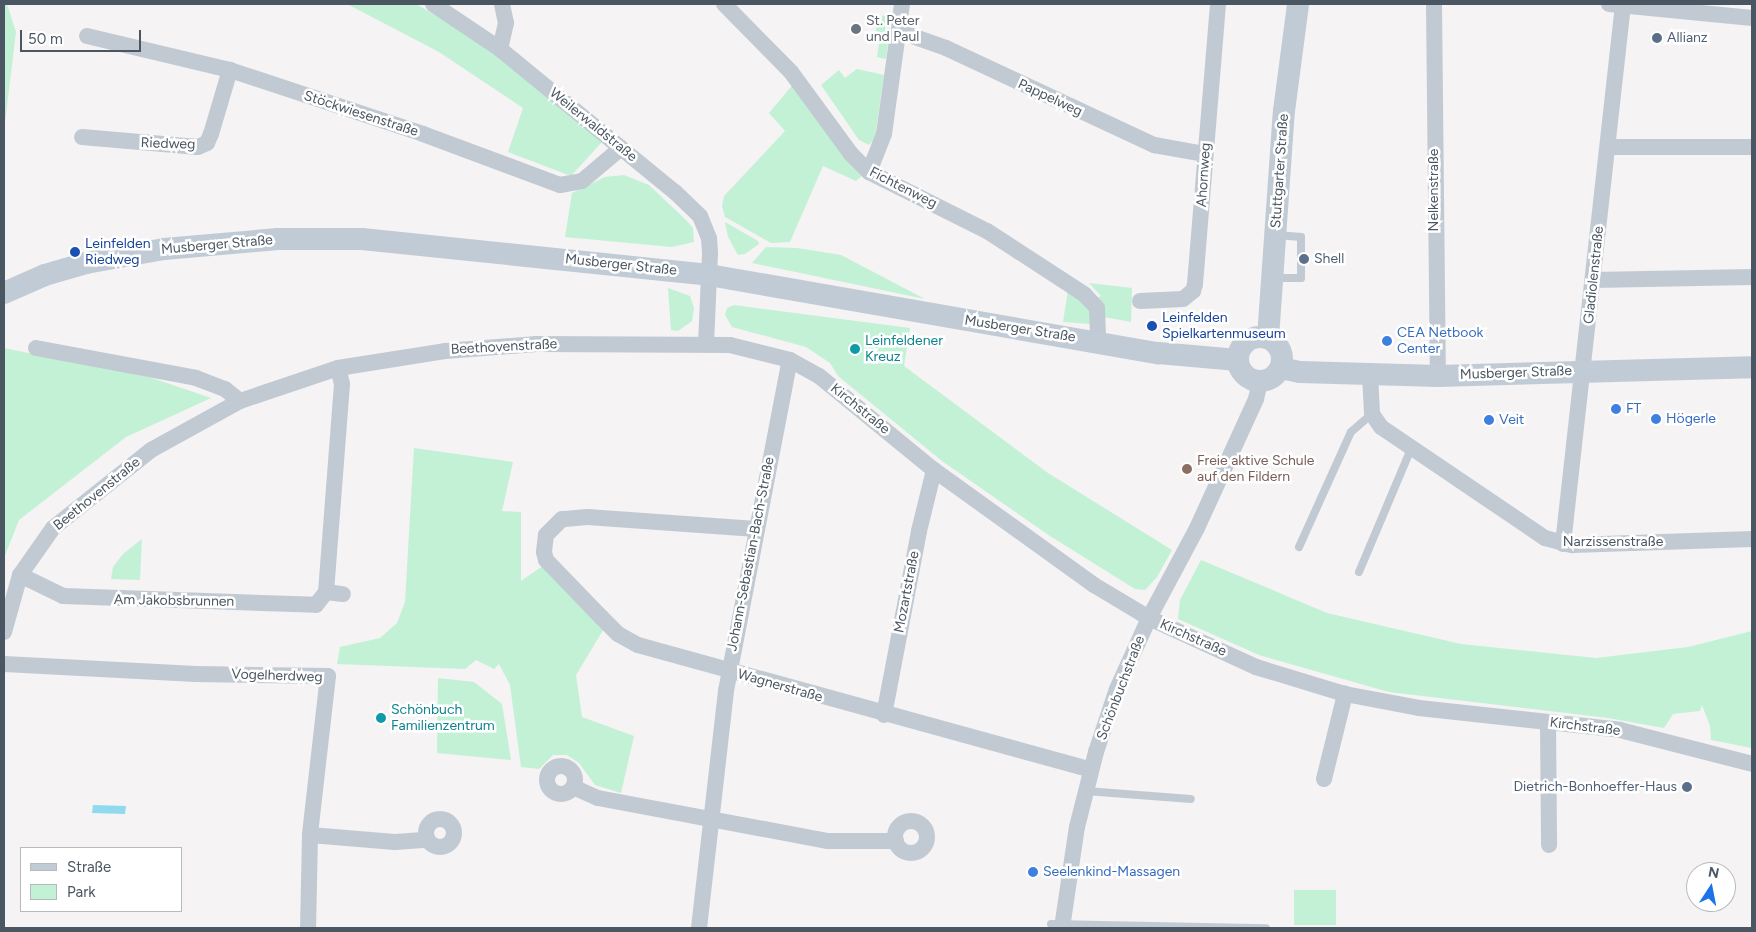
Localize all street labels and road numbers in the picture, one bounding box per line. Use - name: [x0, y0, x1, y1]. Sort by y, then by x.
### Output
- street label: Pappelweg: [1015, 76, 1085, 120]
- street label: Weilerwaldstraße: [546, 85, 640, 165]
- street label: Stöckwiesenstraße: [302, 88, 420, 140]
- street label: Stuttgarter Straße: [1268, 113, 1292, 229]
- street label: Riedweg: [140, 135, 196, 153]
- street label: Ahornweg: [1193, 142, 1215, 208]
- street label: Nelkenstraße: [1426, 149, 1442, 231]
- street label: Fichtenweg: [866, 164, 940, 212]
- street label: Gladiolenstraße: [1581, 225, 1607, 325]
- street label: Musberger Straße: [160, 232, 274, 258]
- street label: Musberger Straße: [564, 251, 678, 279]
- street label: Musberger Straße: [963, 312, 1077, 346]
- street label: Beethovenstraße: [450, 336, 558, 358]
- street label: Musberger Straße: [1460, 363, 1572, 383]
- street label: Kirchstraße: [827, 380, 893, 438]
- street label: Beethovenstraße: [50, 454, 144, 534]
- street label: Johann-Sebastian-Bach-Straße: [724, 456, 778, 652]
- street label: Narzissenstraße: [1563, 534, 1663, 550]
- street label: Mozartstraße: [891, 550, 923, 634]
- street label: Am Jakobsbrunnen: [114, 592, 234, 610]
- street label: Kirchstraße: [1157, 616, 1229, 660]
- street label: Schönbuchstraße: [1093, 633, 1149, 743]
- street label: Vogelherdweg: [231, 666, 323, 686]
- street label: Wagnerstraße: [736, 666, 824, 706]
- street label: Kirchstraße: [1549, 714, 1621, 740]

